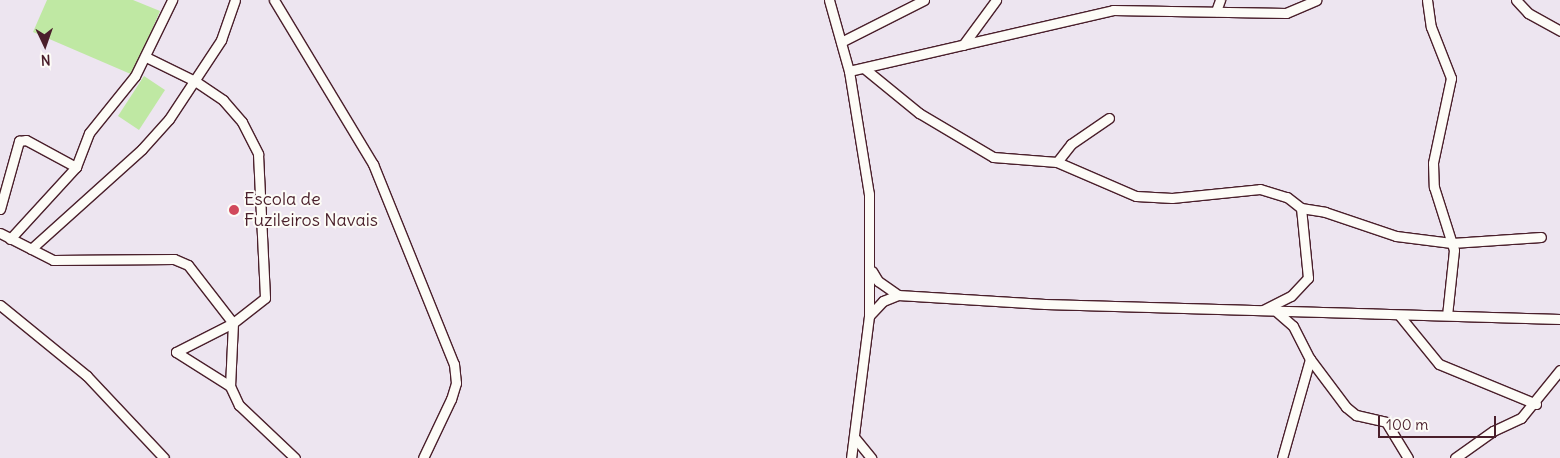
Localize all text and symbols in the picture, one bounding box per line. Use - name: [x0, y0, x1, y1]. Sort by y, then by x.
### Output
- north arrow: [20, 20, 70, 70]
- text: N: [40, 51, 51, 69]
- place label: Escola de Fuzileiros Navais: [244, 189, 378, 232]
- marker: Escola de Fuzileiros Navais: [228, 204, 240, 216]
- scale bar: [1380, 406, 1498, 438]
- text: 100 m: [1386, 415, 1428, 434]

